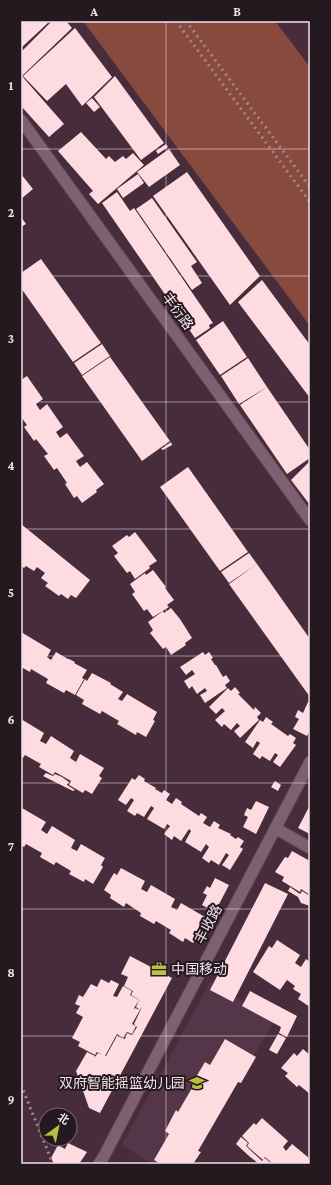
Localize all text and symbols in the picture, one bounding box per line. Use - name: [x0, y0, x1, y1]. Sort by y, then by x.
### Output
- text: A: [89, 4, 98, 19]
- text: B: [233, 4, 241, 19]
- text: 1: [9, 78, 14, 93]
- text: 2: [8, 205, 15, 220]
- street label: 丰衍路: [159, 289, 197, 333]
- text: 3: [8, 331, 14, 346]
- text: 4: [7, 458, 15, 473]
- text: 5: [8, 585, 14, 600]
- text: 6: [7, 712, 15, 727]
- text: 7: [8, 839, 14, 854]
- street label: 丰收路: [191, 902, 225, 946]
- office icon: 中国移动: [150, 960, 168, 978]
- place label: 中国移动: [171, 961, 227, 977]
- text: 8: [7, 965, 15, 980]
- school or university icon: 双府智能摇篮幼儿园: [188, 1074, 206, 1092]
- place label: 双府智能摇篮幼儿园: [59, 1075, 185, 1091]
- text: 9: [7, 1092, 15, 1107]
- north arrow: [38, 1107, 78, 1147]
- text: 北: [56, 1111, 71, 1127]

